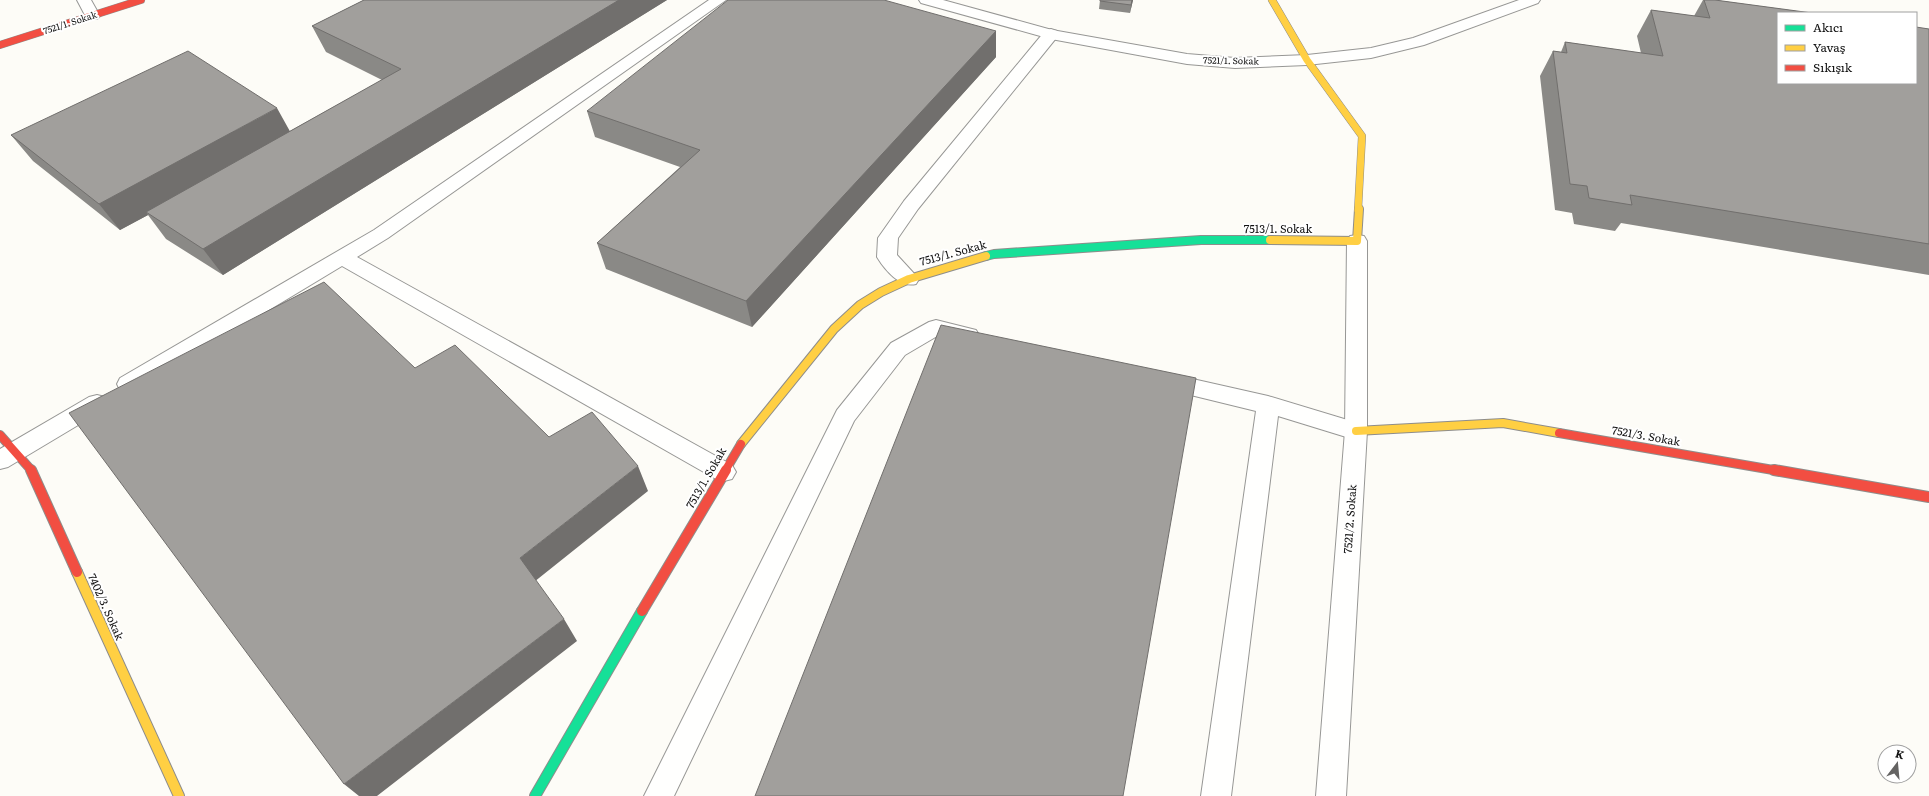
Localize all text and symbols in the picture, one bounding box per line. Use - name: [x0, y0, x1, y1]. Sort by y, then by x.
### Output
- street label: 7521/1. Sokak: [41, 7, 99, 37]
- legend: [1777, 12, 1917, 84]
- text: Akıcı: [1813, 18, 1843, 36]
- text: Yavaş: [1813, 38, 1846, 56]
- street label: 7521/1. Sokak: [1203, 53, 1259, 67]
- text: Sıkışık: [1813, 58, 1853, 76]
- street label: 7513/1. Sokak: [1244, 220, 1312, 236]
- street label: 7513/1. Sokak: [918, 235, 988, 269]
- street label: 7521/3. Sokak: [1611, 421, 1682, 449]
- street label: 7513/1. Sokak: [681, 444, 729, 511]
- street label: 7521/2. Sokak: [1339, 484, 1359, 554]
- street label: 7402/3. Sokak: [85, 571, 129, 643]
- north arrow: [1877, 744, 1917, 784]
- text: K: [1894, 745, 1907, 762]

